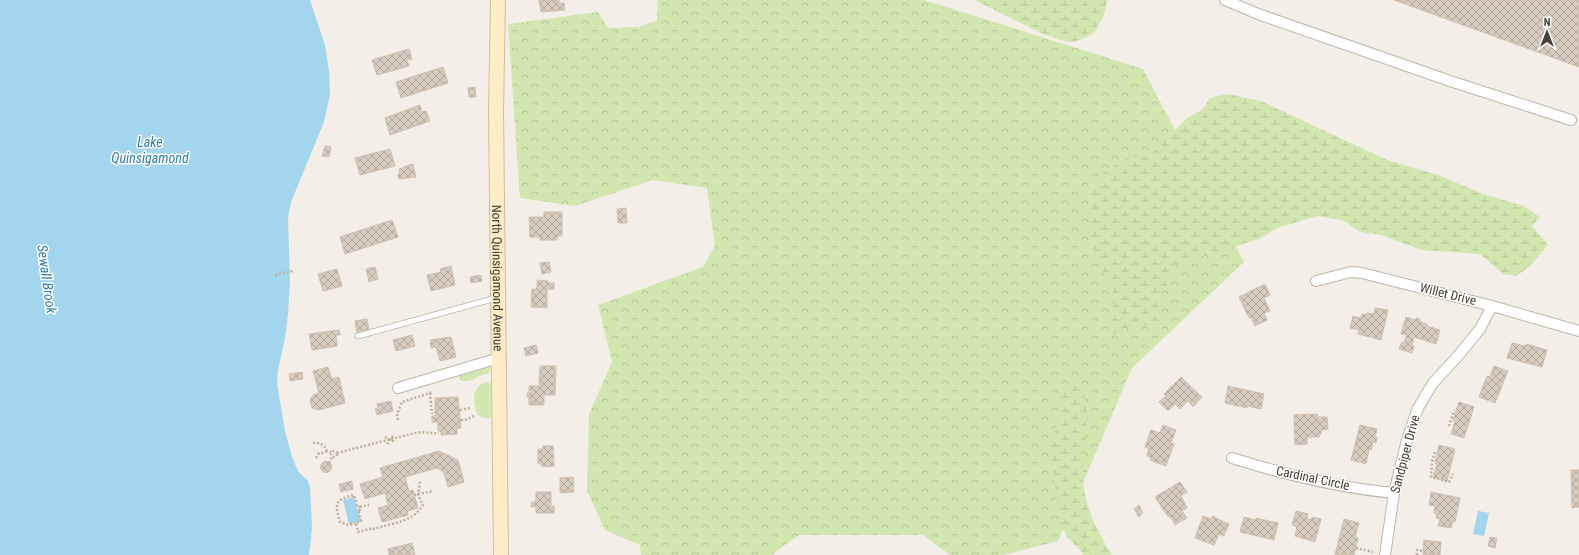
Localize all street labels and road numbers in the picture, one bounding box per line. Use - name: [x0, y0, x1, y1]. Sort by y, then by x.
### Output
- street label: North Quinsigamond Avenue: [490, 205, 506, 351]
- street label: Willet Drive: [1418, 280, 1478, 308]
- street label: Sandpiper Drive: [1387, 413, 1423, 495]
- street label: Cardinal Circle: [1275, 463, 1351, 493]

